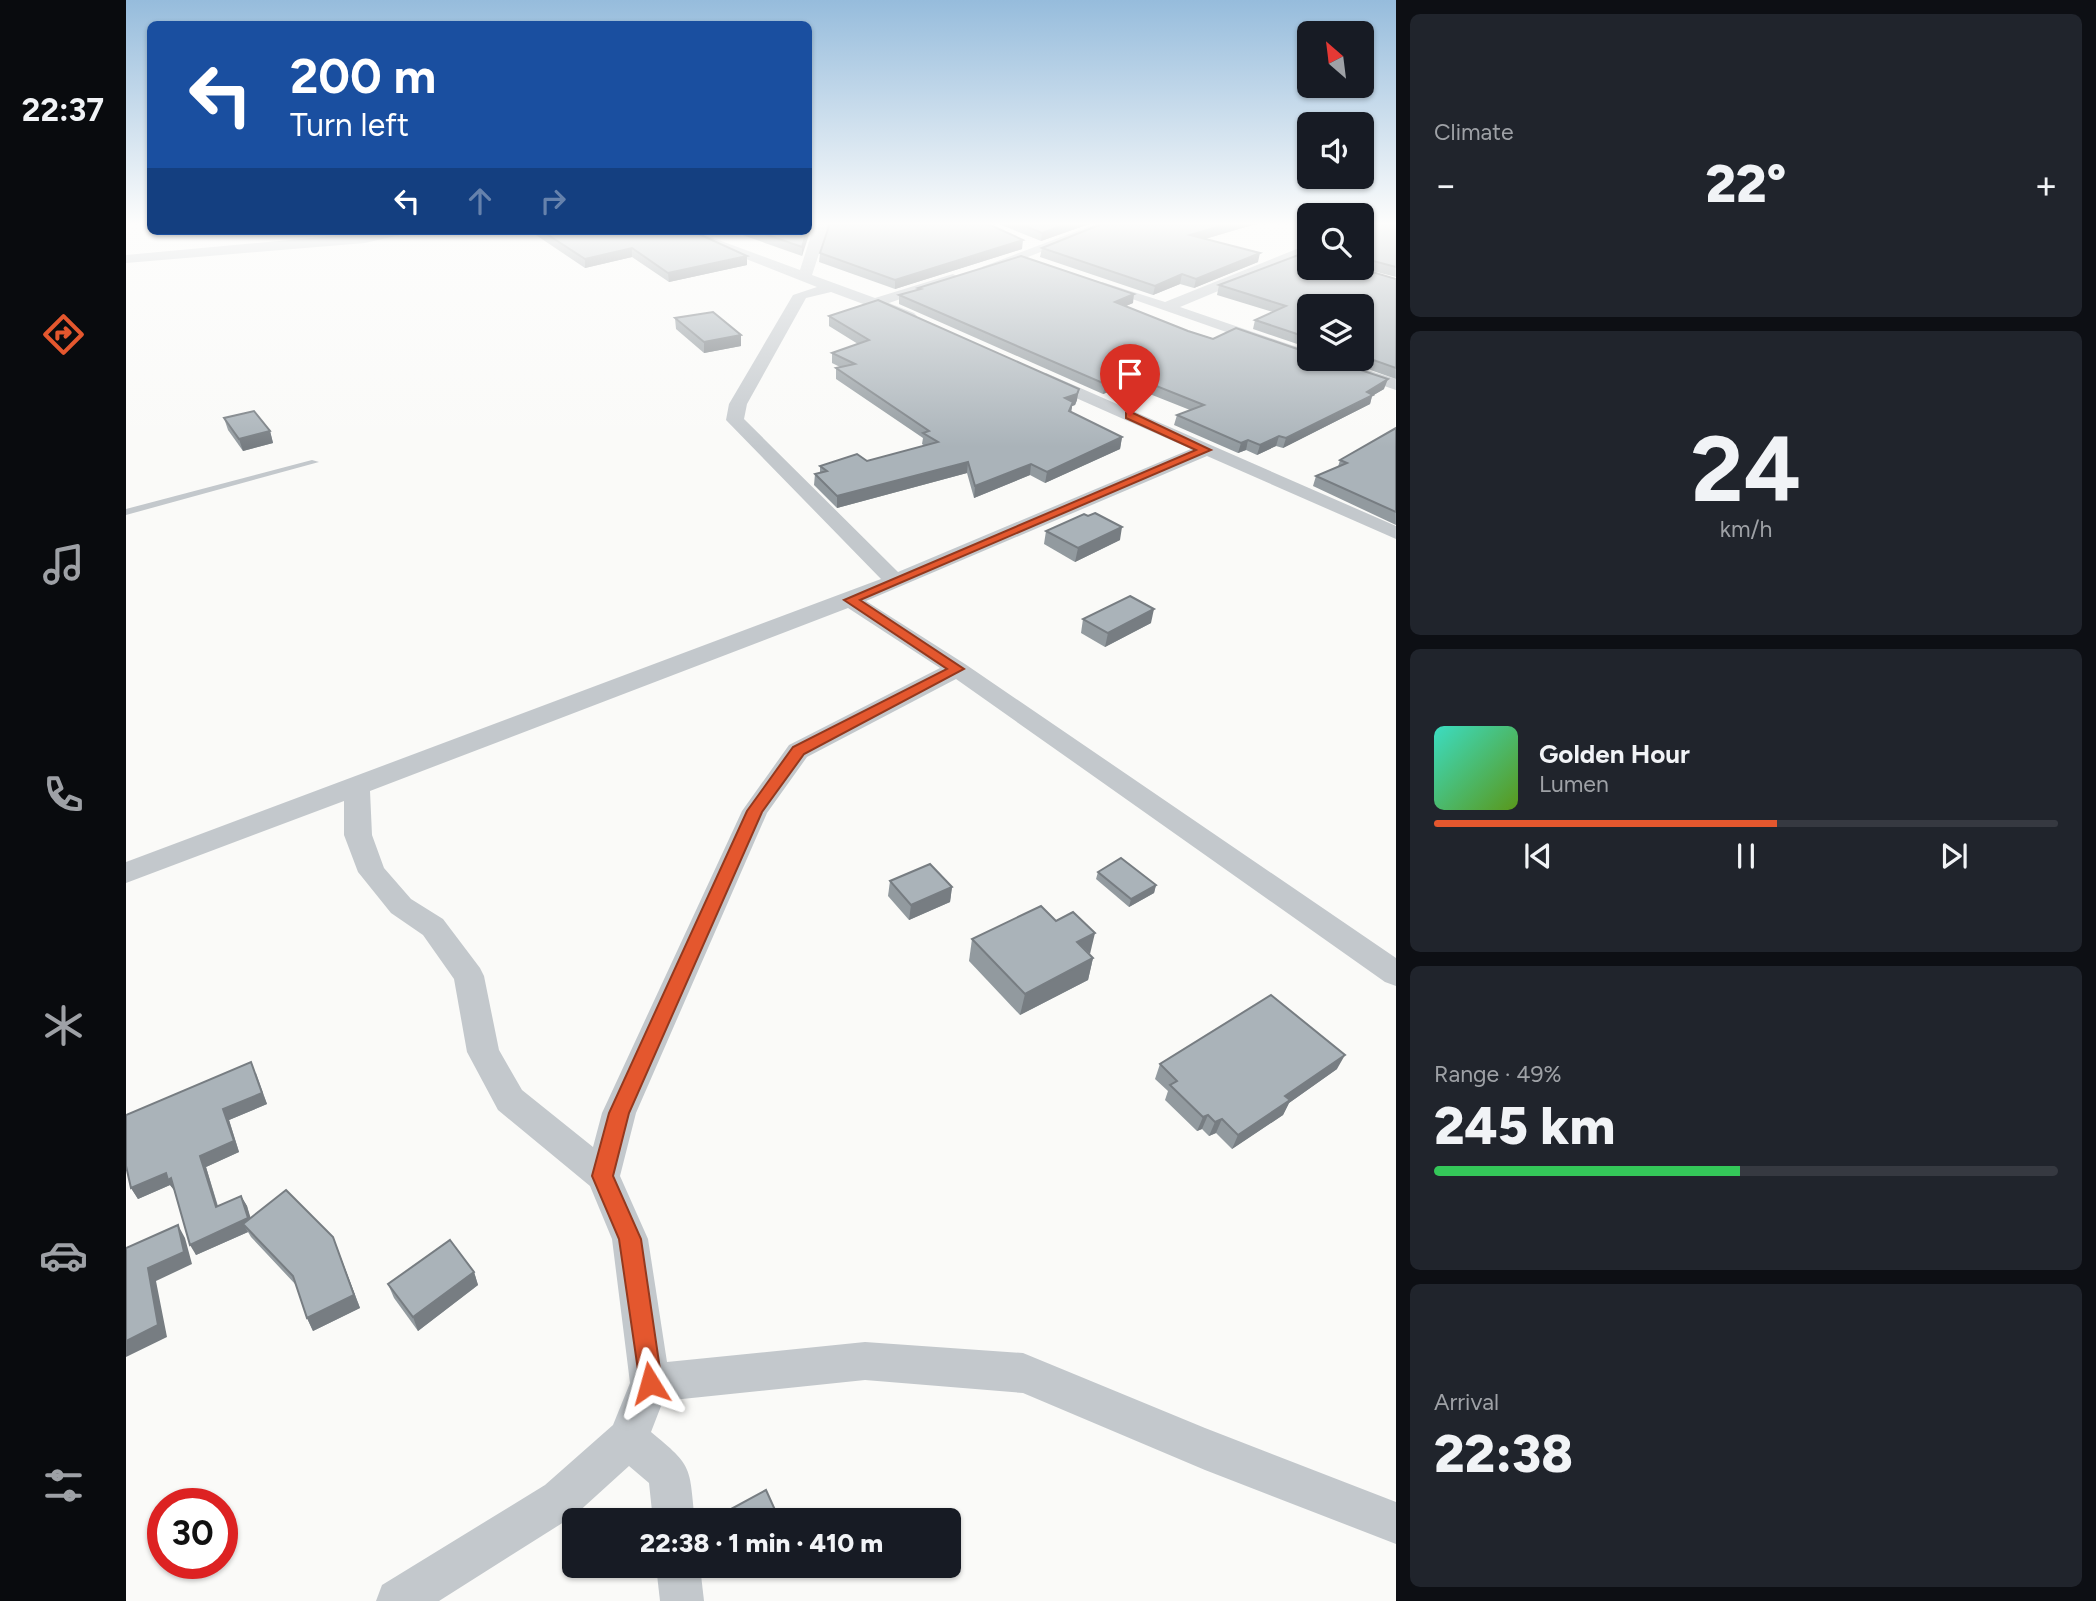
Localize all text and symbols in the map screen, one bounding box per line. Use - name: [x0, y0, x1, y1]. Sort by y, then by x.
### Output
- north arrow: [1297, 21, 1374, 98]
- map controls: [1297, 21, 1374, 371]
- text: 200 m: [290, 46, 436, 105]
- icon: left: [175, 49, 266, 140]
- text: 22:37: [22, 91, 104, 129]
- text: Turn left: [290, 106, 409, 144]
- button: sound: [1297, 112, 1374, 189]
- text: Climate: [1434, 118, 1513, 146]
- text: 22°: [1705, 153, 1787, 215]
- text: −: [1434, 162, 1458, 208]
- text: +: [2034, 162, 2058, 208]
- icon: left: [388, 182, 426, 220]
- icon: ahead: [461, 182, 499, 220]
- icon: right: [534, 182, 572, 220]
- button: search: [1297, 203, 1374, 280]
- button: layers: [1297, 294, 1374, 371]
- icon: directions: [39, 310, 88, 359]
- pin: [1100, 344, 1160, 416]
- icon: arrive: [1111, 355, 1149, 393]
- text: 24: [1691, 415, 1801, 524]
- text: km/h: [1720, 515, 1772, 543]
- icon: music: [39, 540, 88, 589]
- text: Golden Hour: [1539, 738, 1690, 770]
- icon: phone: [39, 770, 88, 819]
- text: Lumen: [1539, 770, 1609, 798]
- icon: previous: [1519, 837, 1557, 875]
- icon: pause: [1727, 837, 1765, 875]
- icon: next: [1935, 837, 1973, 875]
- icon: climate: [39, 1001, 88, 1050]
- text: Range · 49%: [1434, 1060, 1562, 1088]
- text: 245 km: [1434, 1095, 1615, 1157]
- icon: car: [39, 1231, 88, 1280]
- position arrow: [613, 1346, 687, 1420]
- text: Arrival: [1434, 1388, 1499, 1416]
- text: 22:38: [1434, 1423, 1573, 1485]
- icon: filters: [39, 1461, 88, 1510]
- speed limit sign: 30: [147, 1488, 238, 1579]
- text: 22:38 · 1 min · 410 m: [640, 1527, 883, 1559]

